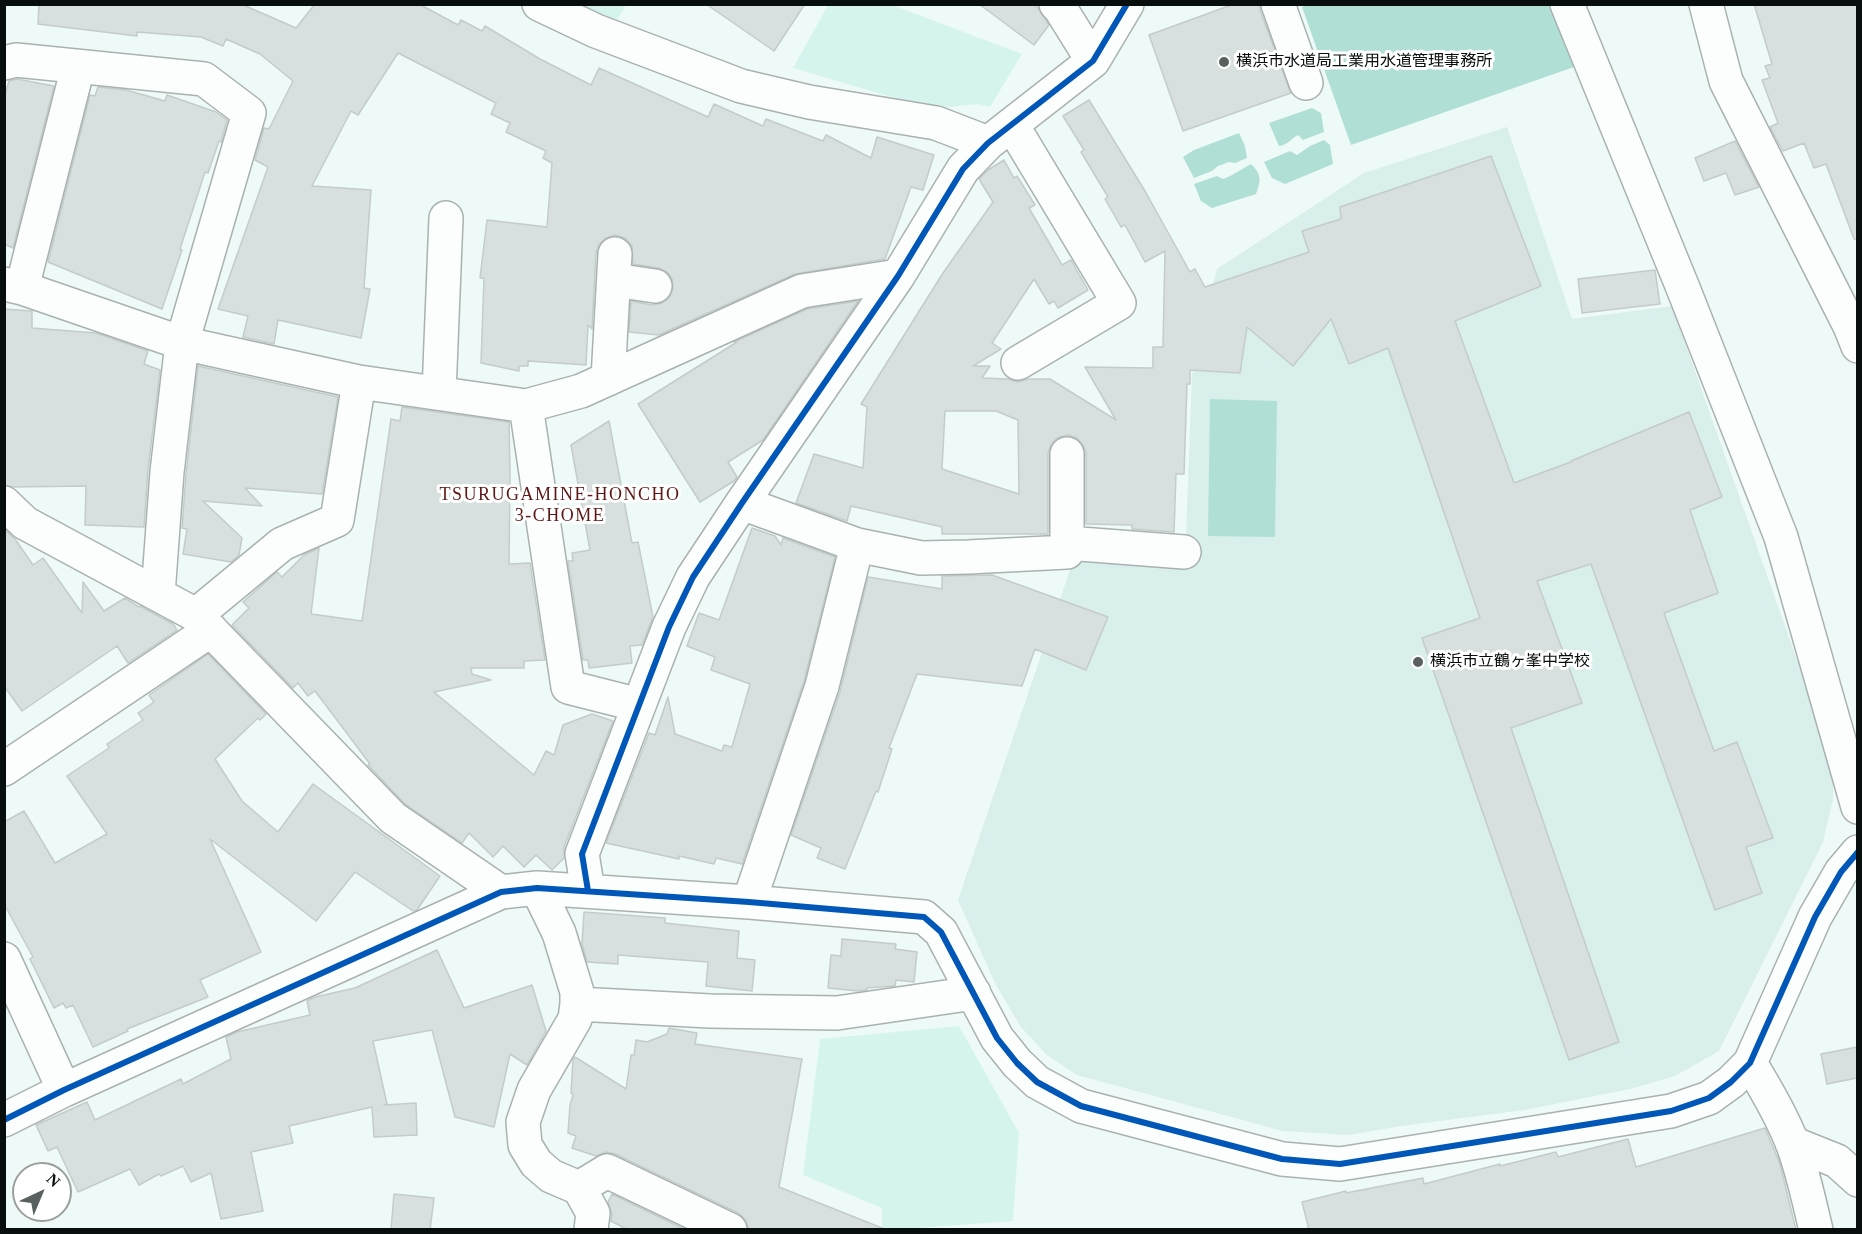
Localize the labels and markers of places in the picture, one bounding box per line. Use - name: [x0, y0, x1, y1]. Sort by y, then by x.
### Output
- place label: 横浜市水道局工業用水道管理事務所: [1236, 52, 1492, 72]
- marker: 横浜市水道局工業用水道管理事務所: [1217, 55, 1231, 69]
- place label: 横浜市立鶴ヶ峯中学校: [1430, 652, 1590, 672]
- marker: 横浜市立鶴ヶ峯中学校: [1411, 655, 1425, 669]

